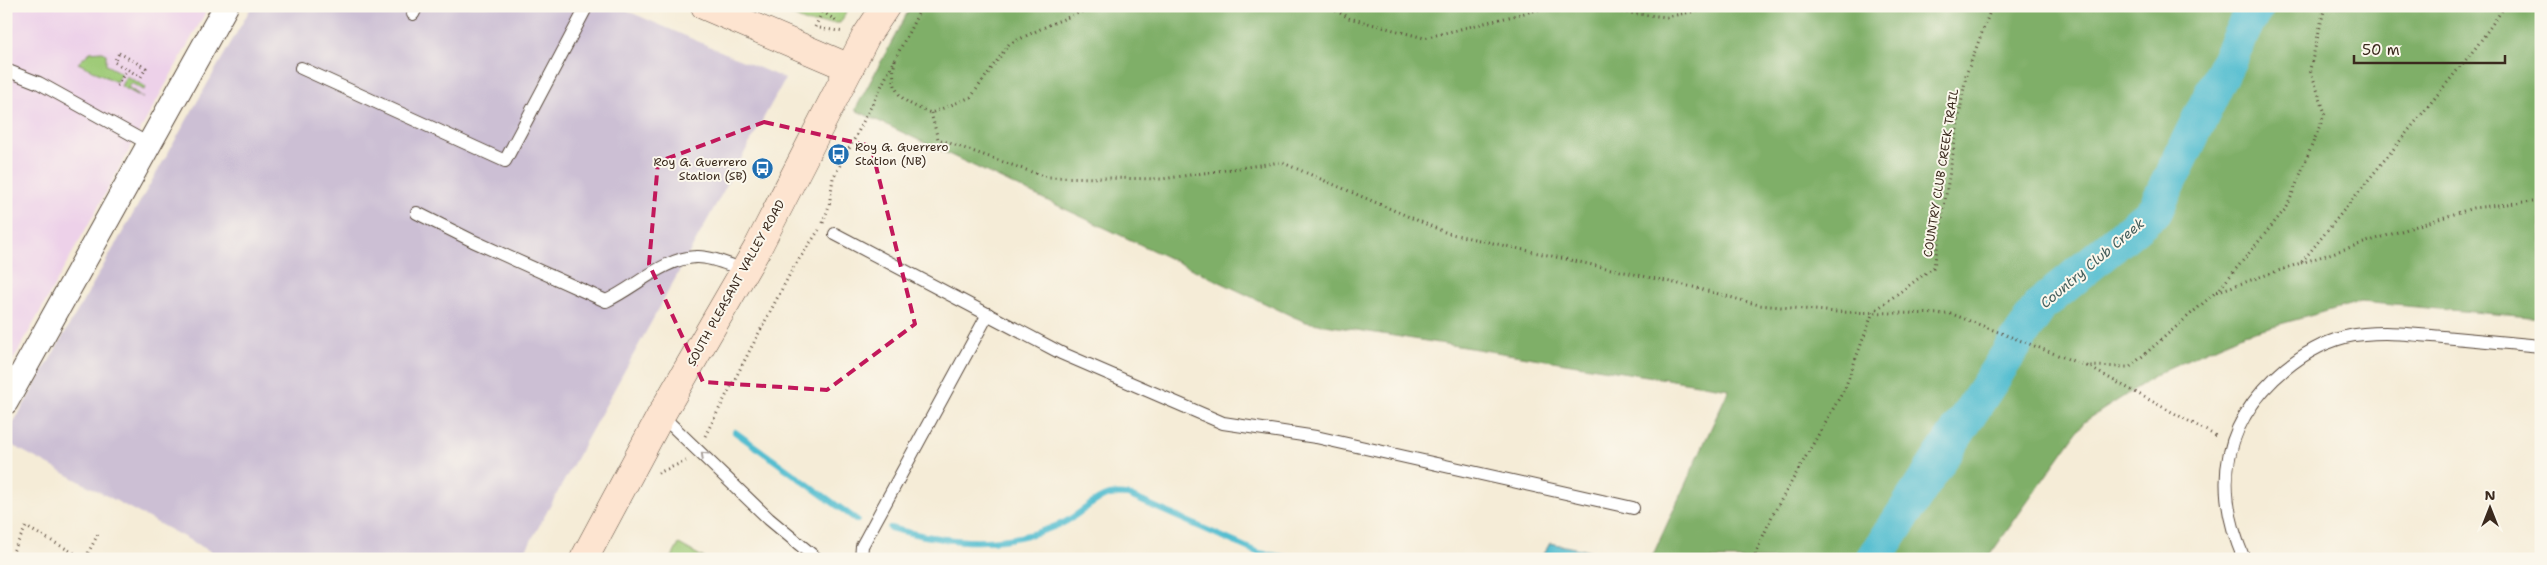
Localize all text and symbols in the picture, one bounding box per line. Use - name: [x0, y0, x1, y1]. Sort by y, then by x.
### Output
- scale bar: [2354, 32, 2506, 64]
- text: 50 m: [2362, 40, 2400, 60]
- street label: COUNTRY CLUB CREEK TRAIL: [1920, 87, 1962, 258]
- place label: Roy G. Guerrero Station (NB): [855, 139, 949, 169]
- bus stop icon: Roy G. Guerrero Station (NB): [827, 142, 851, 166]
- place label: Roy G. Guerrero Station (SB): [653, 154, 747, 184]
- bus stop icon: Roy G. Guerrero Station (SB): [751, 157, 775, 181]
- street label: SOUTH PLEASANT VALLEY ROAD: [683, 197, 789, 369]
- water label: Country Club Creek: [2036, 214, 2148, 312]
- one-way arrow: [701, 452, 710, 461]
- north arrow: [2464, 482, 2514, 532]
- text: N: [2484, 486, 2496, 504]

